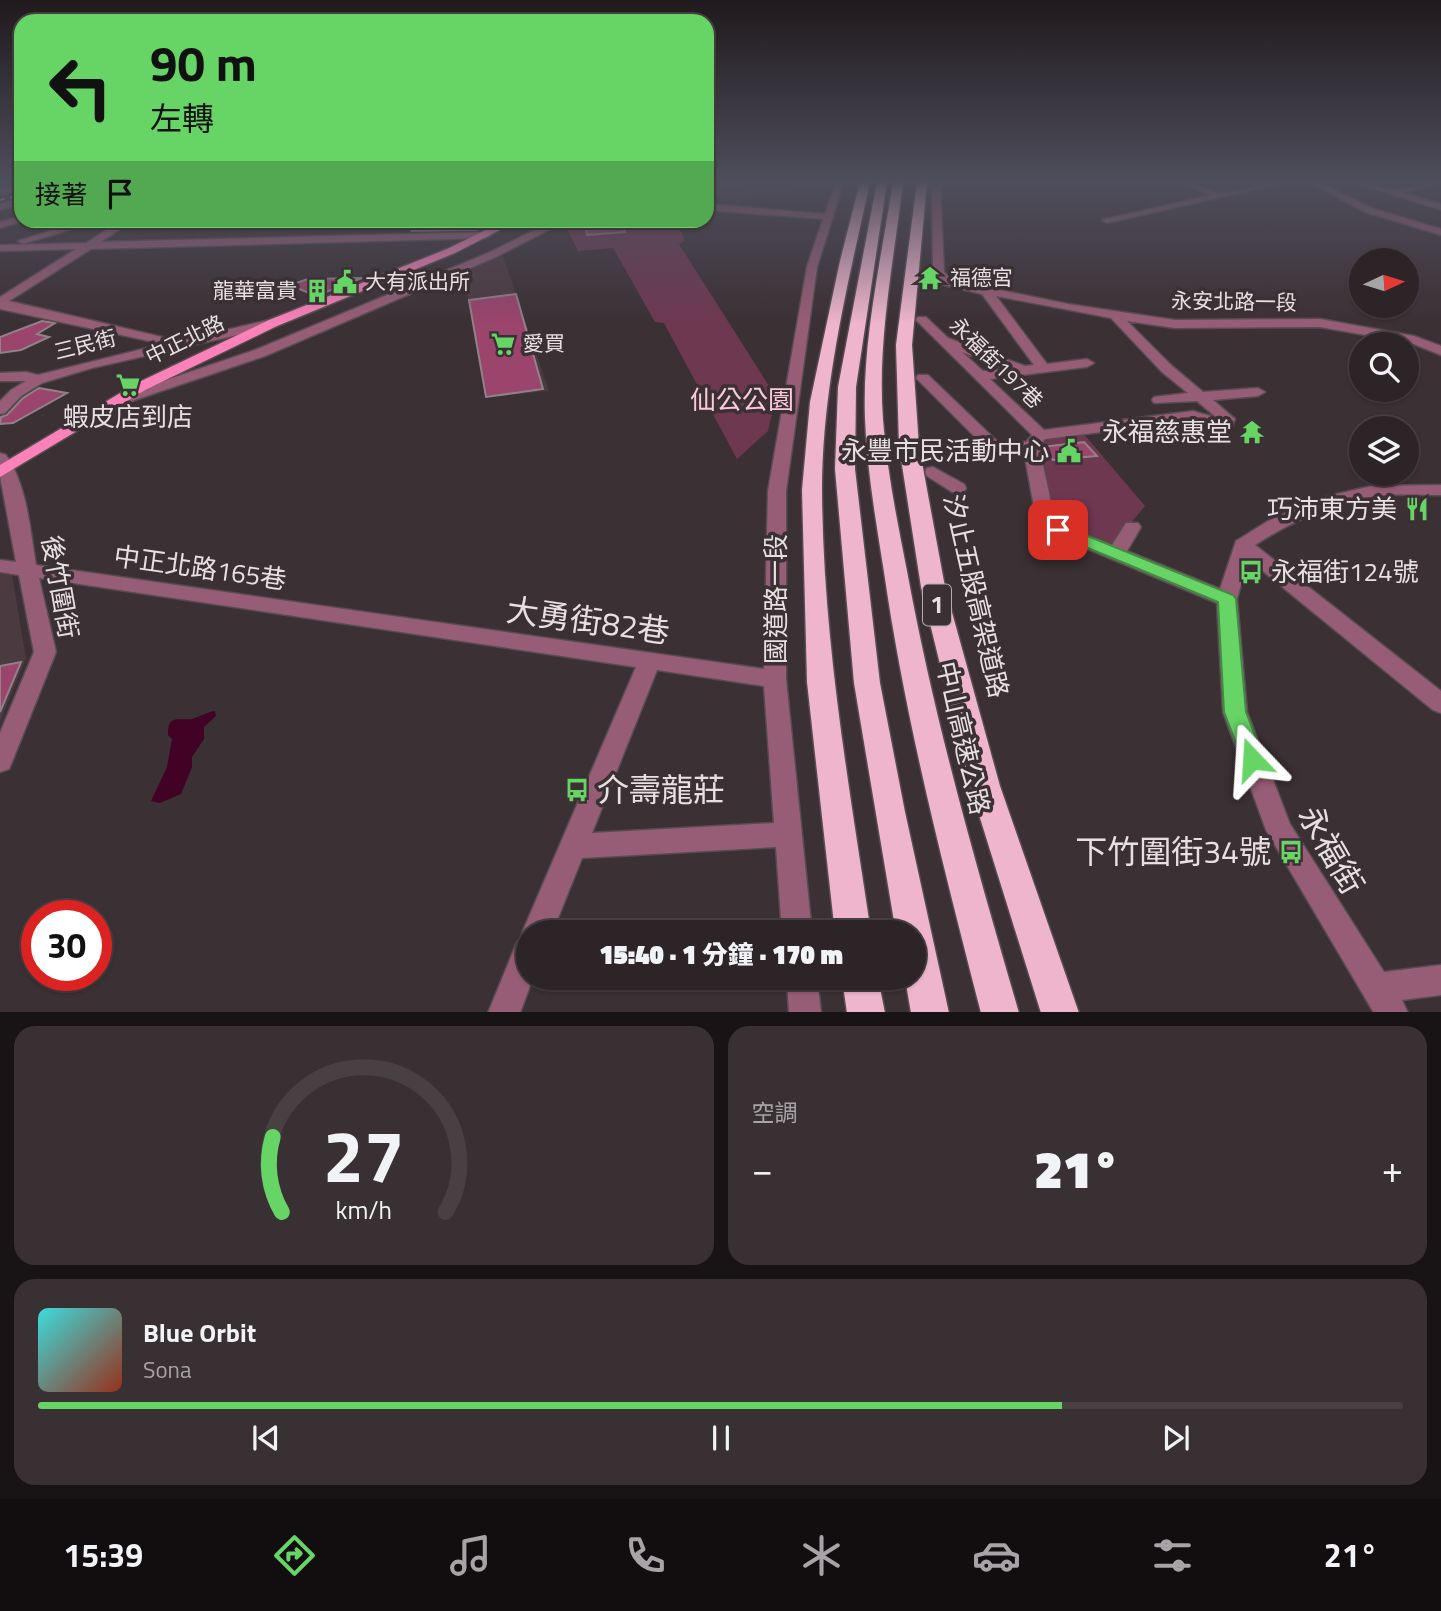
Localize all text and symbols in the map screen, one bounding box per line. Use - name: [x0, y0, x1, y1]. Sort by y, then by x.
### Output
- text: 90 m: [150, 25, 257, 100]
- icon: left: [35, 42, 126, 133]
- text: 左轉: [150, 94, 214, 142]
- text: 接著: [35, 175, 87, 214]
- icon: arrive: [101, 175, 139, 213]
- north arrow: [1349, 248, 1419, 318]
- map controls: [1349, 248, 1419, 486]
- place label: 福德宮: [950, 261, 1013, 293]
- temple icon: 福德宮: [916, 264, 944, 292]
- place label: 大有派出所: [365, 265, 470, 297]
- public building icon: 大有派出所: [331, 268, 359, 296]
- place label: 龍華富貴: [213, 274, 297, 306]
- building icon: 龍華富貴: [303, 277, 331, 305]
- street label: 永安北路一段: [1171, 284, 1297, 318]
- street label: 中正北路: [140, 306, 229, 372]
- street label: 永福街197巷: [943, 309, 1051, 415]
- street label: 三民街: [50, 321, 119, 367]
- place label: 愛買: [523, 327, 565, 359]
- supermarket icon: 愛買: [489, 330, 517, 358]
- button: search: [1349, 332, 1419, 402]
- supermarket icon: 蝦皮店到店: [114, 371, 142, 399]
- park label: 仙公公園: [690, 380, 794, 419]
- place label: 蝦皮店到店: [63, 397, 193, 436]
- place label: 永福慈惠堂: [1102, 412, 1232, 451]
- button: layers: [1349, 416, 1419, 486]
- temple icon: 永福慈惠堂: [1238, 418, 1266, 446]
- place label: 永豐市民活動中心: [841, 431, 1049, 470]
- public building icon: 永豐市民活動中心: [1055, 437, 1083, 465]
- place label: 巧沛東方美: [1267, 489, 1397, 528]
- street label: 汐止五股高架道路: [934, 490, 1019, 702]
- restaurant icon: 巧沛東方美: [1403, 495, 1431, 523]
- pin: [1028, 500, 1088, 560]
- icon: arrive: [1039, 511, 1077, 549]
- street label: 後竹圍街: [32, 532, 89, 642]
- street label: 國道路一段: [756, 534, 795, 664]
- street label: 中正北路165巷: [111, 536, 289, 599]
- place label: 永福街124號: [1271, 552, 1419, 591]
- bus stop icon: 永福街124號: [1237, 558, 1265, 586]
- road number: 1: [923, 584, 951, 626]
- street label: 大勇街82巷: [504, 585, 673, 655]
- street label: 中山高速公路: [927, 657, 1000, 818]
- position arrow: [1215, 722, 1289, 796]
- place label: 介壽龍莊: [597, 765, 725, 813]
- bus stop icon: 介壽龍莊: [563, 776, 591, 804]
- street label: 永福街: [1287, 796, 1377, 903]
- place label: 下竹圍街34號: [1075, 827, 1271, 875]
- bus stop icon: 下竹圍街34號: [1277, 838, 1305, 866]
- speed limit sign: 30: [21, 900, 112, 991]
- text: 15:40 · 1 分鐘 · 170 m: [599, 935, 843, 974]
- text: 空調: [752, 1095, 798, 1130]
- text: 27: [323, 1100, 405, 1210]
- text: 21°: [1034, 1129, 1120, 1208]
- text: −: [752, 1140, 773, 1198]
- text: +: [1382, 1140, 1403, 1198]
- text: km/h: [335, 1190, 392, 1228]
- text: Blue Orbit: [143, 1313, 256, 1352]
- text: Sona: [143, 1352, 191, 1387]
- icon: previous: [247, 1419, 285, 1457]
- icon: pause: [702, 1419, 740, 1457]
- icon: next: [1157, 1419, 1195, 1457]
- text: 15:39: [63, 1531, 143, 1579]
- icon: directions: [270, 1531, 319, 1580]
- icon: music: [446, 1531, 495, 1580]
- icon: phone: [621, 1531, 670, 1580]
- icon: climate: [797, 1531, 846, 1580]
- icon: car: [972, 1531, 1021, 1580]
- icon: filters: [1148, 1531, 1197, 1580]
- text: 21°: [1324, 1531, 1378, 1579]

